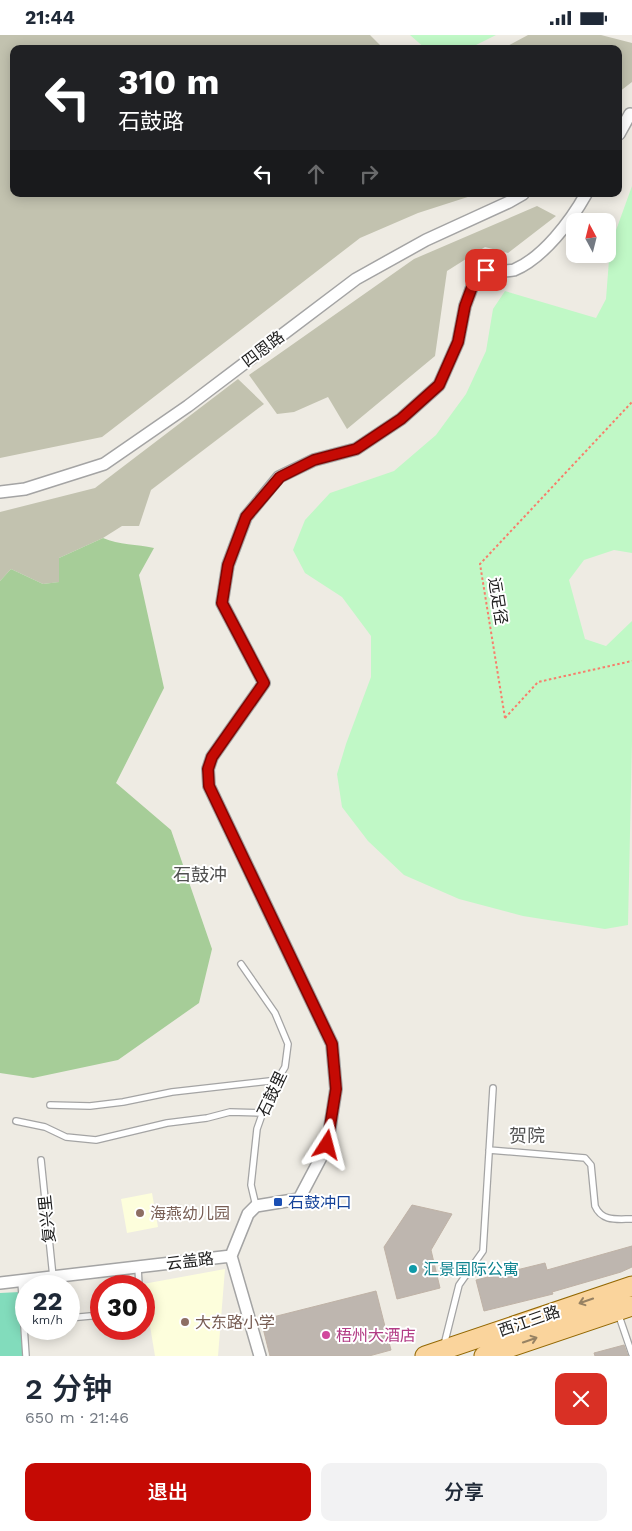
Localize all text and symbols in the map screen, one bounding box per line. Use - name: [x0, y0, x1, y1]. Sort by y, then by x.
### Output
- text: 21:44: [25, 6, 75, 29]
- text: 310 m: [118, 61, 219, 103]
- icon: left: [35, 65, 100, 130]
- text: 石鼓路: [118, 109, 184, 134]
- icon: left: [249, 160, 277, 188]
- icon: ahead: [302, 160, 330, 188]
- icon: right: [355, 160, 383, 188]
- north arrow: [566, 213, 616, 263]
- map controls: [566, 213, 616, 263]
- pin: [465, 249, 507, 291]
- icon: arrive: [472, 256, 500, 284]
- street label: 四恩路: [238, 327, 288, 371]
- street label: 远足径: [485, 576, 511, 626]
- district label: 石鼓冲: [173, 864, 227, 885]
- street label: 石鼓里: [253, 1068, 291, 1120]
- position arrow: [300, 1118, 352, 1170]
- district label: 贺院: [509, 1125, 545, 1146]
- place label: 石鼓冲口: [288, 1193, 352, 1212]
- street label: 复兴里: [35, 1194, 59, 1244]
- marker: 石鼓冲口: [272, 1196, 284, 1208]
- place label: 海燕幼儿园: [150, 1204, 230, 1223]
- marker: 海燕幼儿园: [134, 1207, 146, 1219]
- street label: 云盖路: [165, 1249, 215, 1273]
- place label: 汇景国际公寓: [423, 1260, 519, 1279]
- marker: 汇景国际公寓: [407, 1263, 419, 1275]
- speed limit sign: 30: [90, 1275, 155, 1340]
- text: 22: [33, 1287, 62, 1316]
- one-way arrow: [579, 1297, 594, 1306]
- street label: 西江三路: [496, 1302, 562, 1340]
- text: km/h: [32, 1313, 63, 1327]
- place label: 大东路小学: [195, 1313, 275, 1332]
- marker: 大东路小学: [179, 1316, 191, 1328]
- place label: 梧州大酒店: [336, 1326, 416, 1345]
- marker: 梧州大酒店: [320, 1329, 332, 1341]
- one-way arrow: [522, 1335, 538, 1345]
- text: 2 分钟: [25, 1371, 112, 1406]
- button: close: [555, 1373, 607, 1425]
- text: 650 m · 21:46: [25, 1408, 129, 1427]
- button: 退出: [25, 1463, 311, 1521]
- button: 分享: [321, 1463, 607, 1521]

